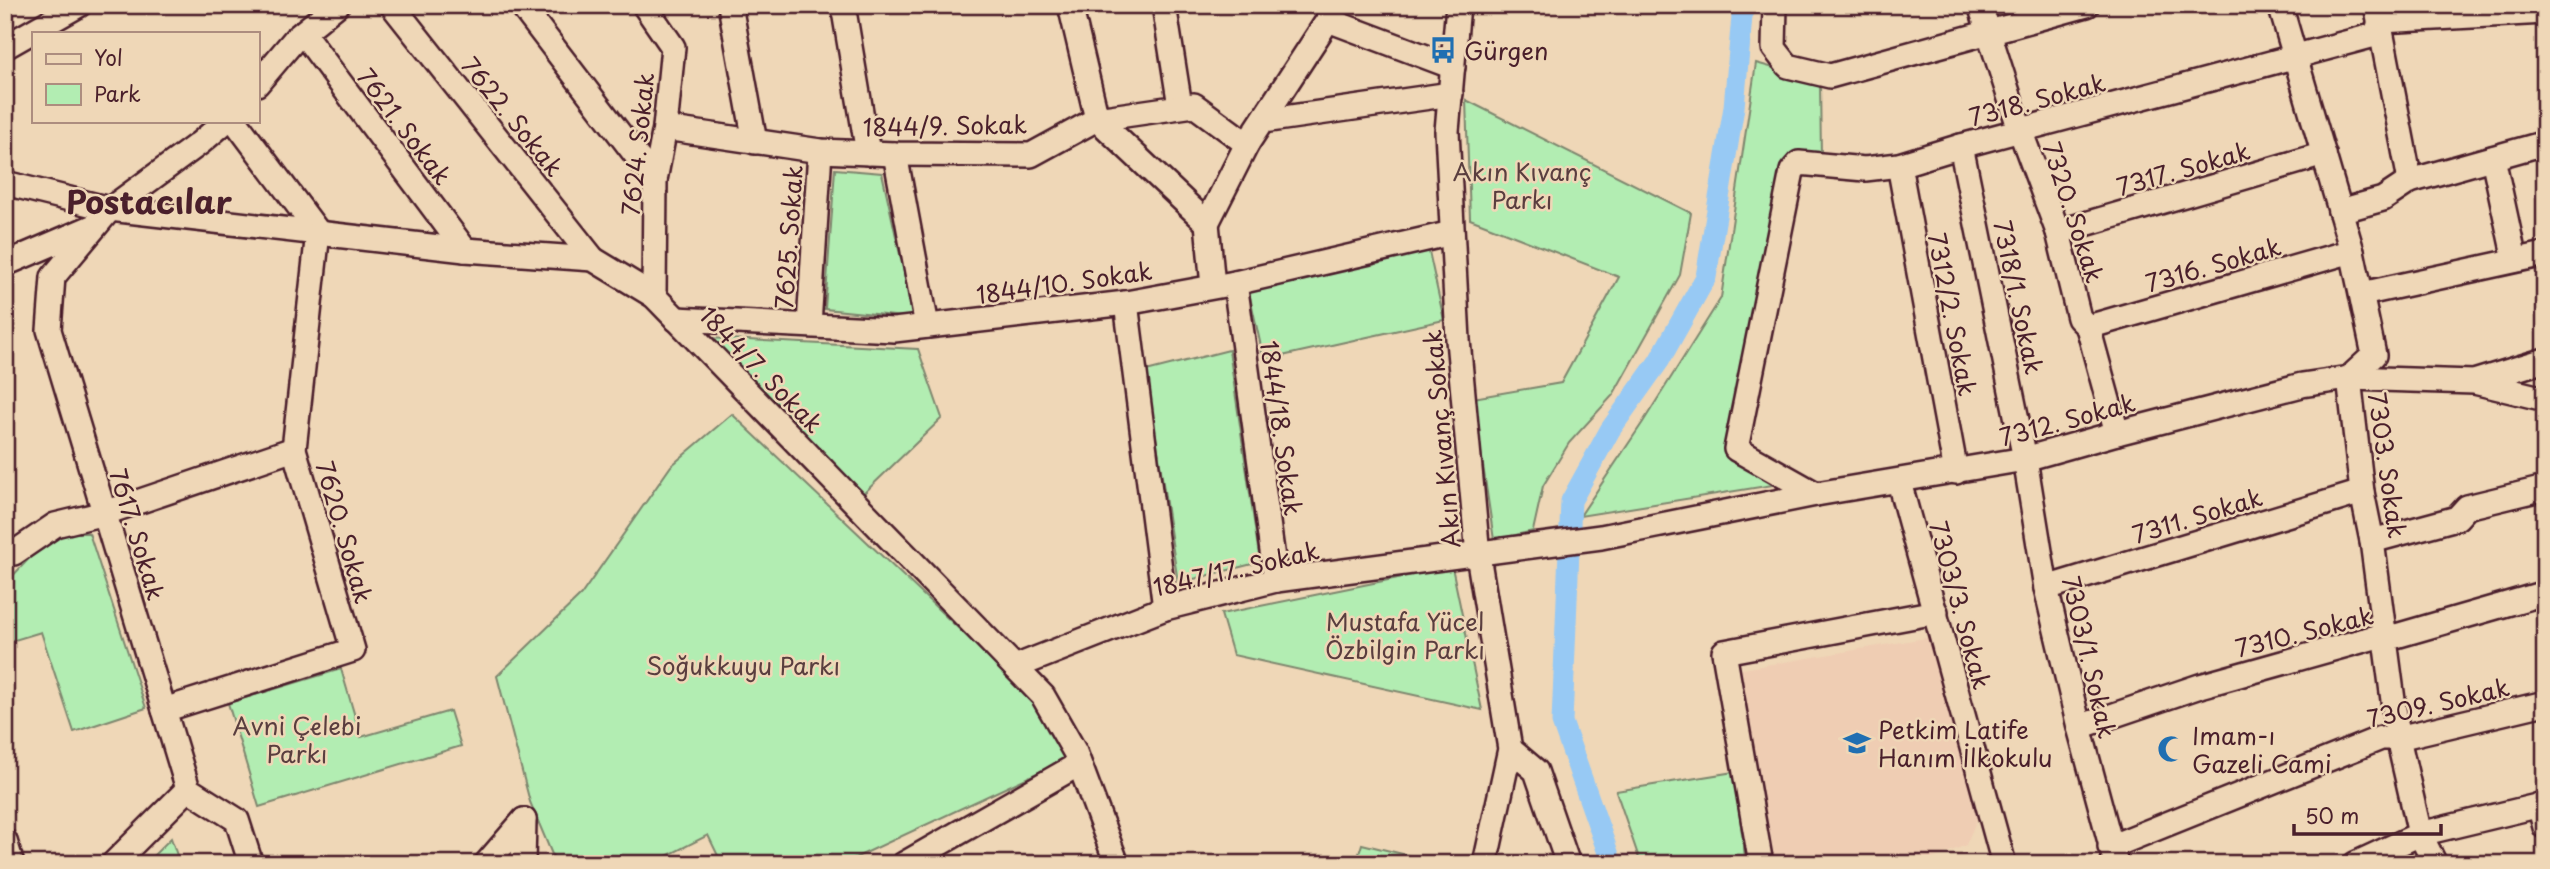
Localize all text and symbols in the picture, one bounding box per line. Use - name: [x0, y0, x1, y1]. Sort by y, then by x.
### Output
- legend: [32, 32, 259, 122]
- place label: Gürgen: [1464, 32, 1548, 68]
- bus stop icon: Gürgen: [1428, 35, 1458, 65]
- text: Yol: [94, 41, 123, 73]
- street label: 7622. Sokak: [453, 48, 573, 184]
- street label: 7621. Sokak: [349, 60, 461, 192]
- street label: 7318. Sokak: [1965, 63, 2109, 134]
- street label: 7624. Sokak: [612, 70, 662, 217]
- text: Park: [94, 77, 141, 109]
- street label: 1844/9. Sokak: [863, 106, 1028, 144]
- street label: 7317. Sokak: [2112, 132, 2254, 204]
- street label: 7320. Sokak: [2034, 137, 2114, 287]
- park label: Akın Kıvanç Parkı: [1453, 153, 1591, 217]
- street label: 7625. Sokak: [765, 164, 811, 310]
- district label: Postacılar: [66, 177, 232, 225]
- street label: 7318/1. Sokak: [1985, 217, 2053, 378]
- street label: 7316. Sokak: [2141, 227, 2285, 301]
- street label: 7312/2. Sokak: [1920, 229, 1987, 399]
- street label: 1844/10. Sokak: [974, 252, 1154, 312]
- street label: 1844/7. Sokak: [692, 297, 832, 441]
- street label: Akın Kıvanç Sokak: [1414, 328, 1468, 550]
- street label: 1844/18. Sokak: [1252, 338, 1312, 518]
- street label: 7312. Sokak: [1995, 384, 2139, 454]
- street label: 7303. Sokak: [2360, 390, 2416, 540]
- street label: 7620. Sokak: [307, 457, 383, 608]
- street label: 7617. Sokak: [101, 464, 175, 604]
- street label: 7311. Sokak: [2128, 478, 2267, 552]
- street label: 7303/3. Sokak: [1921, 517, 2001, 693]
- street label: 1847/17. Sokak: [1149, 531, 1323, 605]
- street label: 7303/1. Sokak: [2054, 572, 2126, 742]
- street label: 7310. Sokak: [2231, 596, 2377, 666]
- park label: Mustafa Yücel Özbilgin Parkı: [1325, 603, 1485, 667]
- park label: Soğukkuyu Parkı: [646, 647, 840, 683]
- street label: 7309. Sokak: [2363, 668, 2513, 736]
- park label: Avni Çelebi Parkı: [232, 707, 362, 771]
- place label: Petkim Latife Hanım İlkokulu: [1878, 711, 2052, 775]
- place label: Imam-ı Gazeli Cami: [2192, 717, 2332, 781]
- school or university icon: Petkim Latife Hanım İlkokulu: [1842, 728, 1872, 758]
- mosque icon: Imam-ı Gazeli Cami: [2156, 734, 2186, 764]
- scale bar: [2294, 792, 2442, 836]
- text: 50 m: [2305, 799, 2359, 831]

